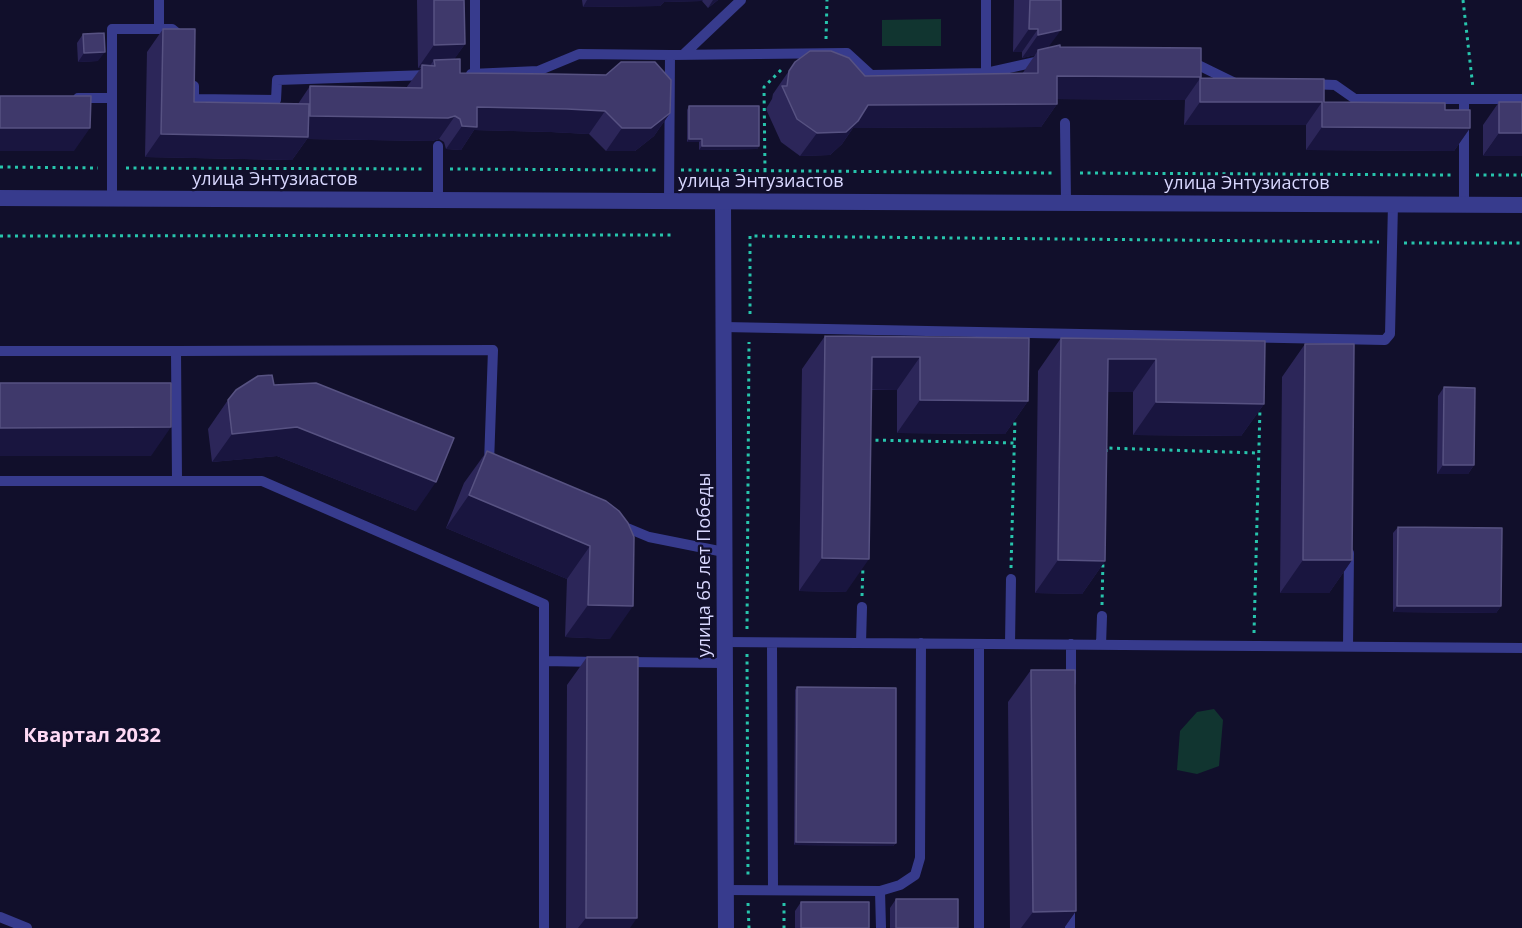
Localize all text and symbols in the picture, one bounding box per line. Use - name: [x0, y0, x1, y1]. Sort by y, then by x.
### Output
- street label: улица Энтузиастов: [192, 169, 358, 191]
- street label: улица Энтузиастов: [678, 171, 844, 193]
- street label: улица Энтузиастов: [1164, 173, 1330, 195]
- street label: улица 65 лет Победы: [694, 473, 716, 657]
- district label: Квартал 2032: [23, 724, 161, 748]

